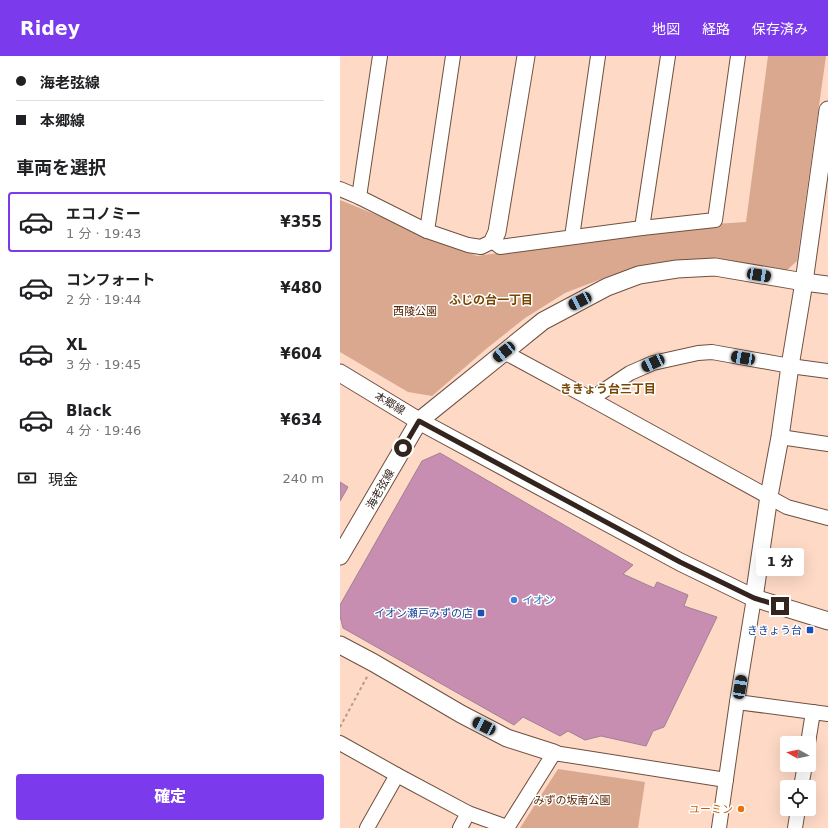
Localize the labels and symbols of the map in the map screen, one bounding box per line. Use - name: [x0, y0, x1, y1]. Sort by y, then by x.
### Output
- car: [746, 267, 772, 283]
- car: [567, 290, 593, 312]
- district label: ふじの台一丁目: [449, 293, 533, 307]
- park label: 西陵公園: [393, 305, 437, 318]
- car: [491, 340, 517, 364]
- car: [730, 350, 756, 366]
- car: [640, 352, 666, 374]
- district label: ききょう台三丁目: [560, 382, 656, 396]
- street label: 本郷線: [372, 389, 407, 417]
- route start: [394, 439, 412, 457]
- street label: 海老弦線: [364, 467, 397, 512]
- callout: 1 分: [756, 548, 804, 576]
- place label: イオン: [522, 594, 555, 607]
- marker: イオン: [509, 595, 519, 605]
- route end: [771, 597, 789, 615]
- place label: イオン瀬戸みずの店: [374, 607, 473, 620]
- marker: イオン瀬戸みずの店: [476, 608, 486, 618]
- place label: ききょう台: [747, 624, 802, 637]
- marker: ききょう台: [805, 625, 815, 635]
- car: [732, 674, 748, 700]
- car: [471, 715, 497, 737]
- north arrow: [780, 736, 816, 772]
- park label: みずの坂南公園: [534, 794, 611, 807]
- place label: ユーミン: [689, 803, 733, 816]
- marker: ユーミン: [736, 804, 746, 814]

